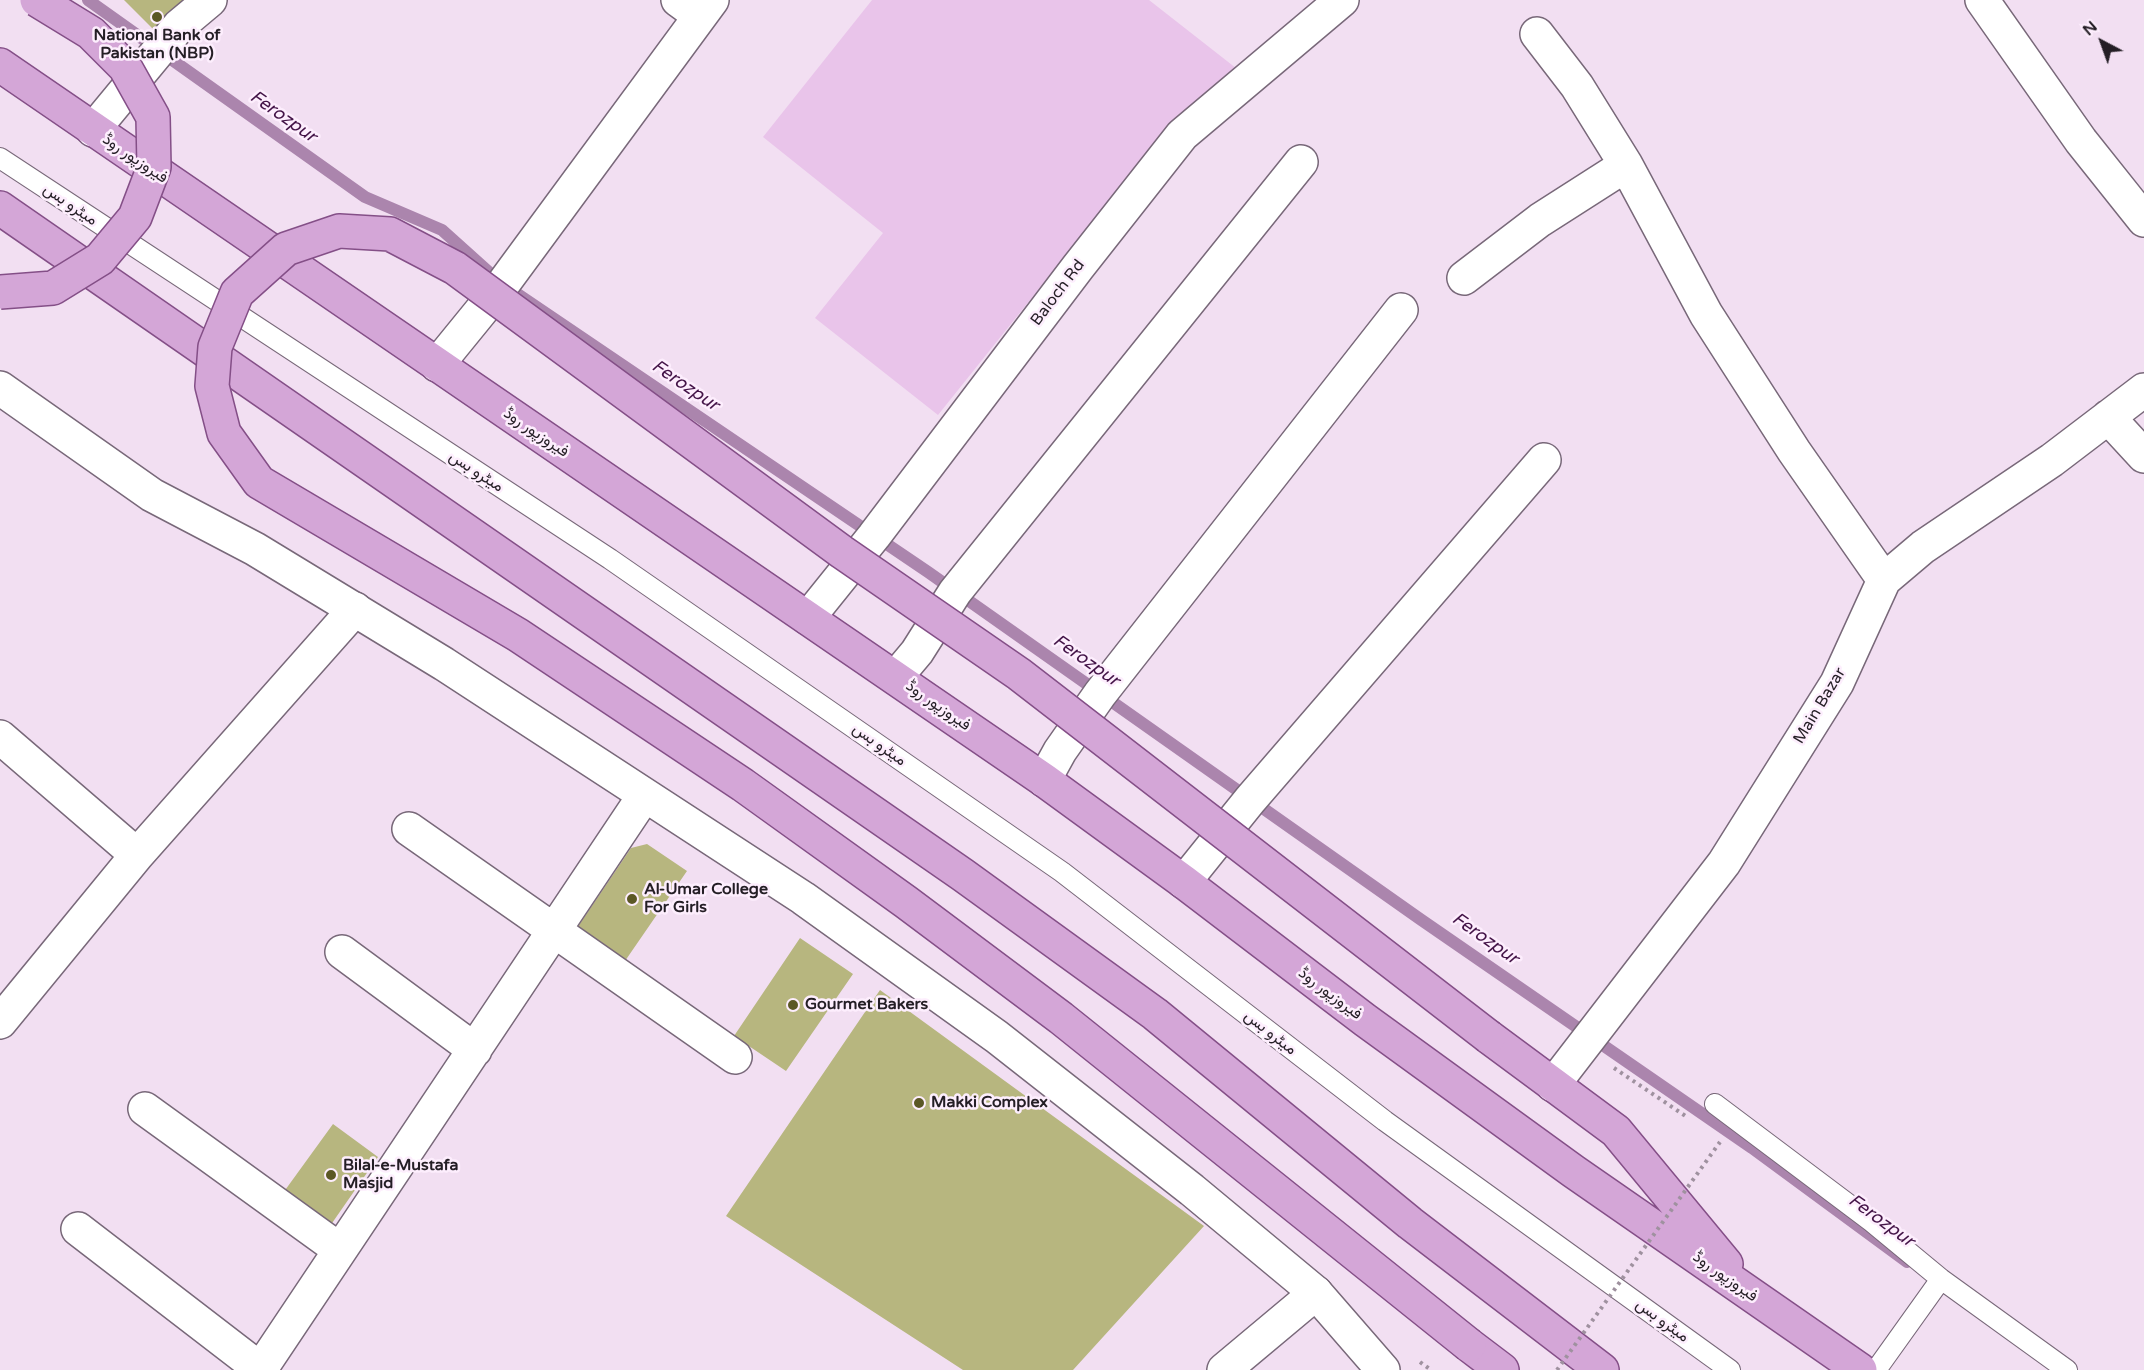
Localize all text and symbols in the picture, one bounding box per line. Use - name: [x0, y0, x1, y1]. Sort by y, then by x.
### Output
- marker: National Bank of Pakistan (NBP): [150, 10, 164, 24]
- north arrow: [2072, 12, 2132, 72]
- text: N: [2079, 17, 2102, 40]
- place label: National Bank of Pakistan (NBP): [94, 26, 220, 64]
- water label: Ferozpur: [246, 86, 320, 148]
- street label: فیروزپور روڈ: [99, 130, 171, 188]
- street label: میٹرو بس: [39, 180, 101, 230]
- street label: Baloch Rd: [1027, 256, 1089, 330]
- water label: Ferozpur: [647, 356, 723, 416]
- street label: فیروزپور روڈ: [500, 404, 572, 462]
- street label: میٹرو بس: [445, 447, 507, 497]
- water label: Ferozpur: [1049, 630, 1123, 692]
- street label: Main Bazar: [1790, 664, 1850, 748]
- street label: فیروزپور روڈ: [902, 677, 974, 735]
- street label: میٹرو بس: [848, 720, 910, 770]
- place label: Al-Umar College For Girls: [644, 880, 768, 918]
- marker: Al-Umar College For Girls: [625, 892, 639, 906]
- water label: Ferozpur: [1448, 908, 1522, 970]
- street label: فیروزپور روڈ: [1294, 964, 1366, 1024]
- place label: Gourmet Bakers: [805, 995, 928, 1015]
- marker: Gourmet Bakers: [786, 998, 800, 1012]
- street label: میٹرو بس: [1240, 1007, 1300, 1059]
- place label: Makki Complex: [931, 1093, 1048, 1113]
- marker: Makki Complex: [912, 1096, 926, 1110]
- place label: Bilal-e-Mustafa Masjid: [343, 1156, 458, 1194]
- marker: Bilal-e-Mustafa Masjid: [324, 1168, 338, 1182]
- water label: Ferozpur: [1844, 1190, 1918, 1252]
- street label: فیروزپور روڈ: [1689, 1248, 1761, 1306]
- street label: میٹرو بس: [1631, 1295, 1693, 1347]

